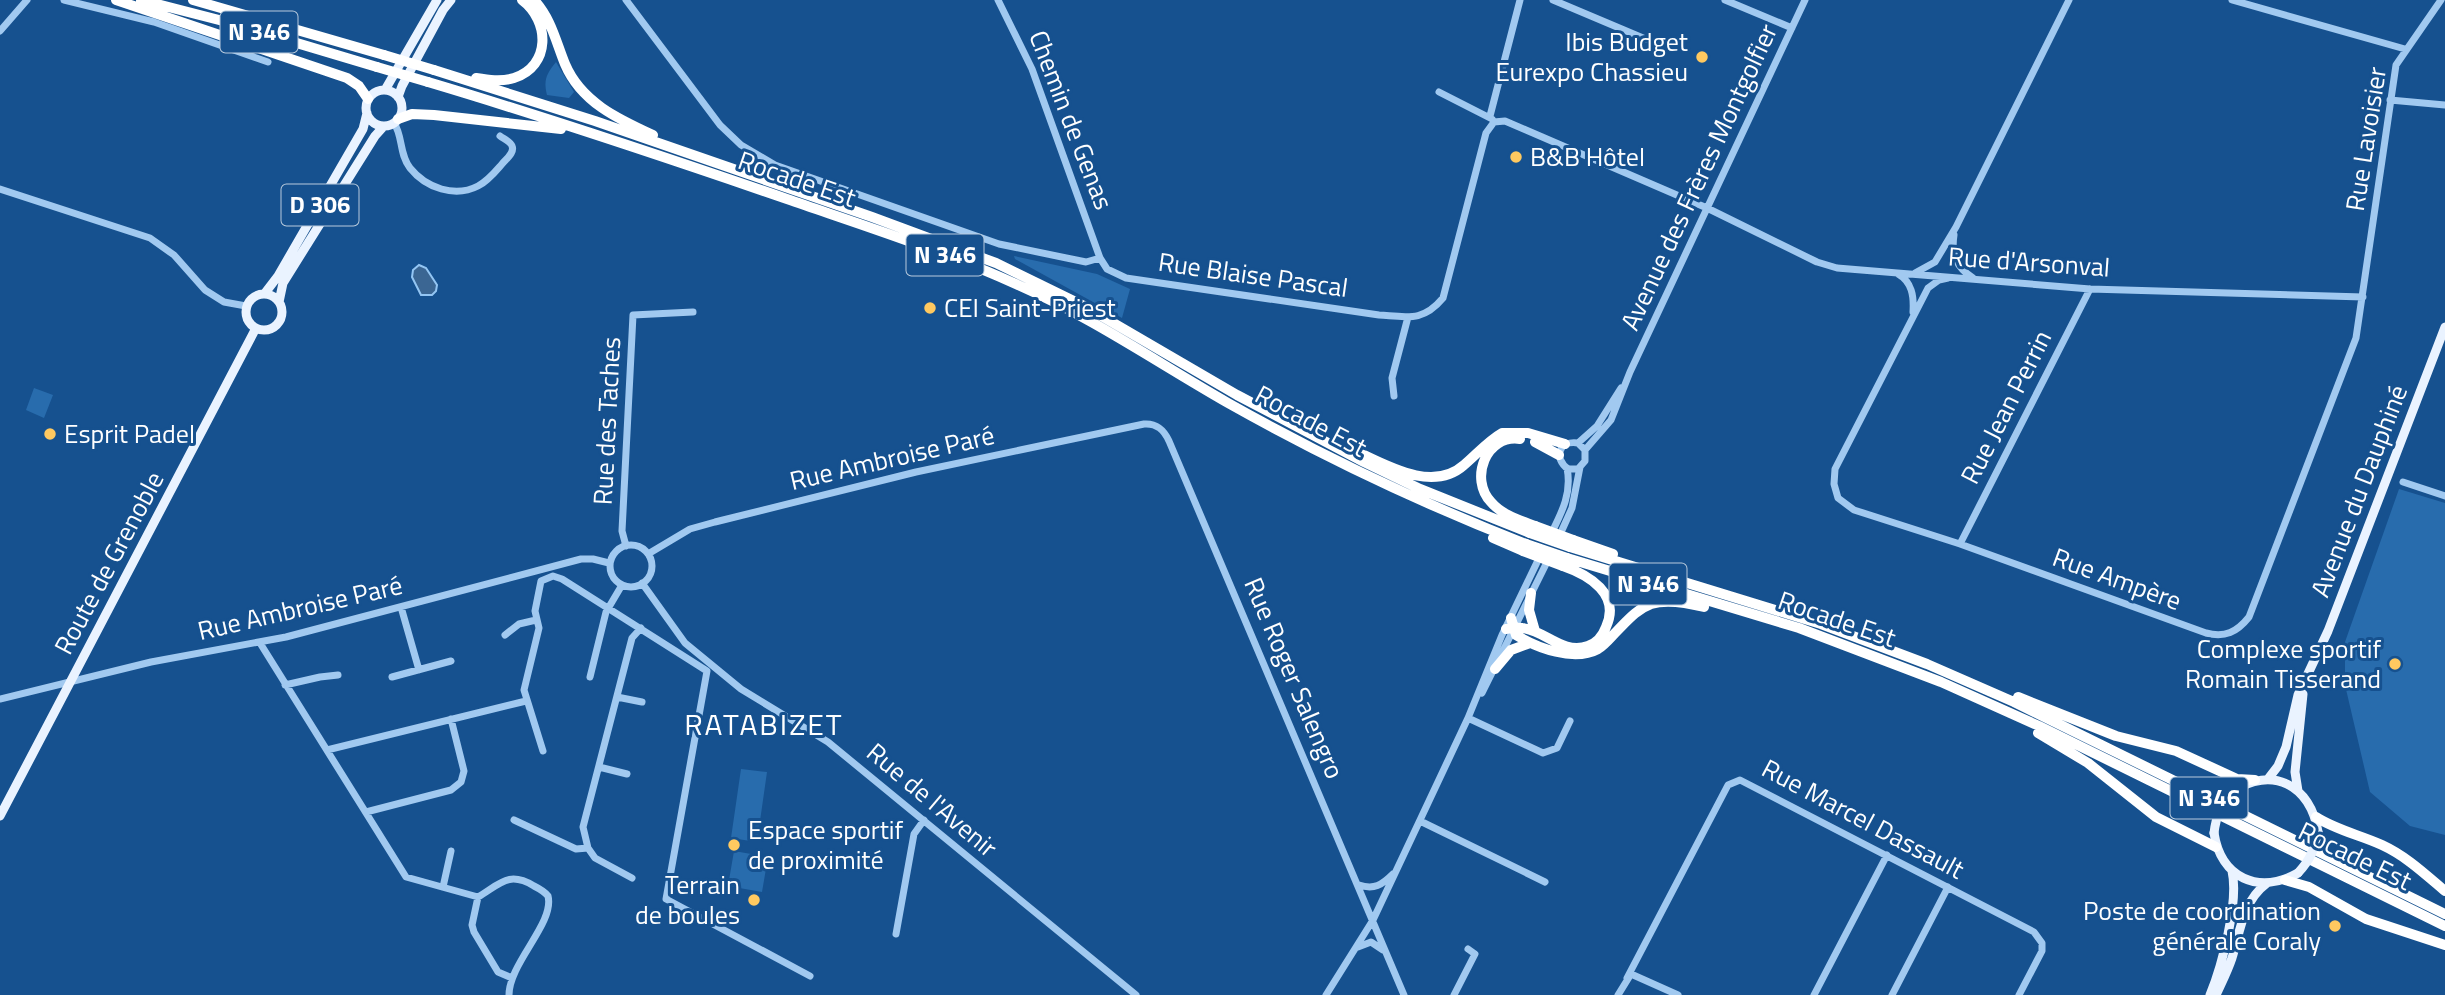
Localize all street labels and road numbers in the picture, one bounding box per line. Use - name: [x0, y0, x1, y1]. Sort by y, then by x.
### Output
- road number: N 346: [220, 12, 298, 52]
- street label: Avenue des Frères Montgolfier: [1610, 17, 1787, 337]
- street label: Chemin de Genas: [1019, 25, 1124, 215]
- street label: Rue Lavoisier: [2335, 64, 2396, 214]
- street label: Rocade Est: [733, 140, 861, 217]
- road number: D 306: [282, 184, 358, 226]
- road number: N 346: [906, 234, 984, 276]
- street label: Rue d'Arsonval: [1947, 236, 2111, 287]
- street label: Rue Blaise Pascal: [1156, 242, 1350, 307]
- street label: Rue Jean Perrin: [1950, 323, 2061, 490]
- street label: Rue des Taches: [583, 336, 630, 506]
- street label: Rocade Est: [1248, 375, 1374, 466]
- street label: Avenue du Dauphiné: [2300, 379, 2417, 603]
- street label: Rue Ambroise Paré: [786, 415, 998, 500]
- street label: Route de Grenoble: [44, 464, 173, 661]
- street label: Rue Ampère: [2047, 537, 2187, 620]
- road number: N 346: [1610, 564, 1686, 604]
- street label: Rue Ambroise Paré: [194, 565, 406, 650]
- street label: Rue Roger Salengro: [1234, 571, 1354, 785]
- street label: Rocade Est: [1773, 580, 1901, 657]
- street label: Rue de l'Avenir: [858, 733, 1006, 866]
- street label: Rue Marcel Dassault: [1755, 749, 1971, 888]
- road number: N 346: [2170, 778, 2248, 818]
- street label: Rocade Est: [2292, 811, 2419, 900]

